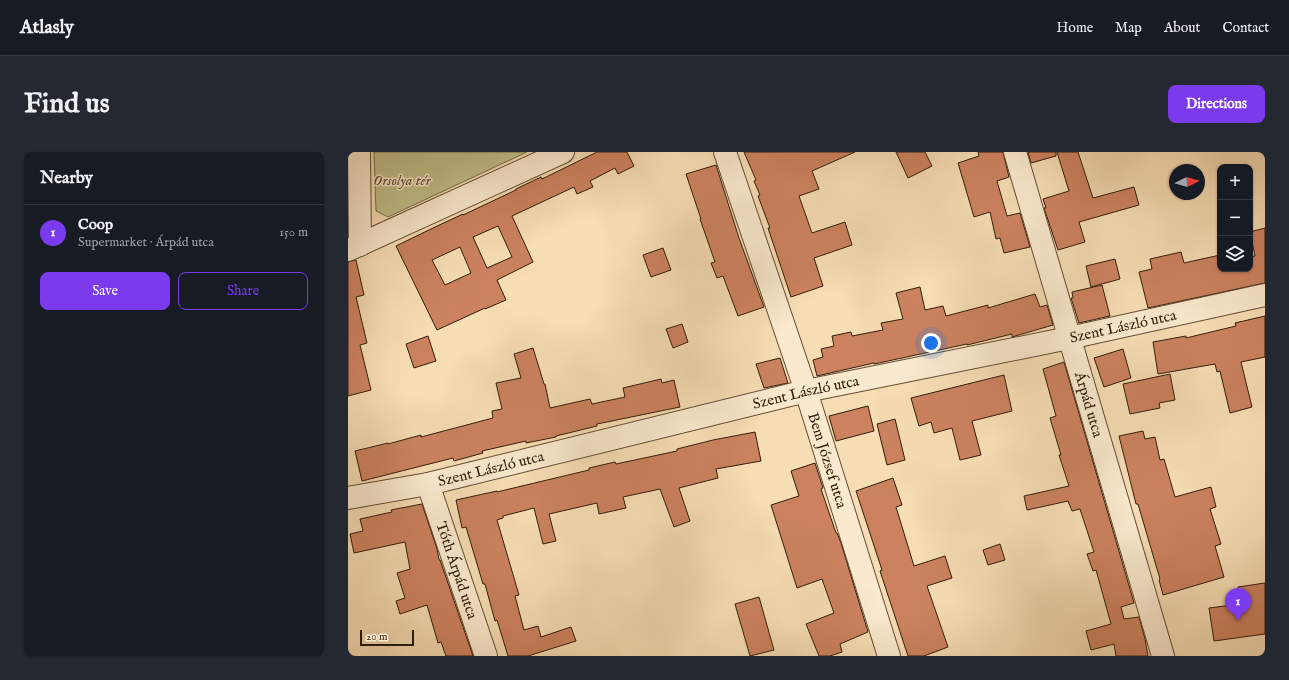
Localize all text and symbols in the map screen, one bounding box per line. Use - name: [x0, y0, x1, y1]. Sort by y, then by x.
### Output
- text: Atlasly: [20, 16, 74, 40]
- text: Home: [1057, 19, 1093, 37]
- text: Map: [1115, 19, 1142, 37]
- text: About: [1164, 19, 1200, 37]
- text: Contact: [1222, 19, 1269, 37]
- button: Directions: [1168, 85, 1265, 123]
- text: Find us: [24, 87, 110, 122]
- north arrow: [1169, 164, 1205, 200]
- map controls: [1217, 164, 1253, 272]
- button: +: [1217, 164, 1253, 200]
- text: Nearby: [40, 168, 93, 189]
- park label: Orsolya tér: [373, 171, 432, 190]
- button: −: [1217, 200, 1253, 236]
- text: Coop: [78, 215, 113, 234]
- text: 1: [51, 224, 55, 241]
- text: 150 m: [279, 224, 308, 241]
- text: Supermarket · Árpád utca: [78, 234, 214, 251]
- button: layers: [1217, 236, 1253, 272]
- button: Save: [40, 272, 170, 310]
- button: Share: [178, 272, 308, 310]
- street label: Szent László utca: [1068, 306, 1179, 348]
- your location: [921, 333, 941, 353]
- street label: Árpád utca: [1070, 368, 1107, 440]
- street label: Szent László utca: [751, 371, 861, 414]
- street label: Bem József utca: [803, 410, 851, 511]
- street label: Szent László utca: [436, 447, 547, 491]
- street label: Tóth Árpád utca: [431, 519, 482, 622]
- pin: 1: [1225, 588, 1251, 621]
- scale bar: [360, 628, 414, 647]
- text: 20 m: [366, 630, 387, 644]

